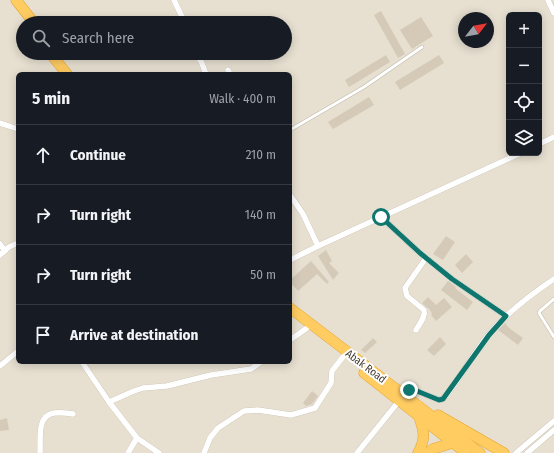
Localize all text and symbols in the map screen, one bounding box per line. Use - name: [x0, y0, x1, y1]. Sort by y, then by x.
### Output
- north arrow: [458, 12, 494, 48]
- map controls: [506, 12, 542, 156]
- button: +: [506, 12, 542, 48]
- search box: [16, 16, 292, 60]
- icon: search: [30, 27, 52, 49]
- text: Search here: [62, 29, 134, 47]
- button: −: [506, 48, 542, 84]
- button: locate: [506, 84, 542, 120]
- text: 5 min: [32, 88, 70, 109]
- text: Walk · 400 m: [209, 91, 276, 106]
- button: layers: [506, 120, 542, 156]
- icon: ahead: [32, 144, 54, 166]
- text: Continue: [70, 146, 126, 164]
- text: 210 m: [246, 147, 276, 162]
- icon: right: [32, 204, 54, 226]
- text: Turn right: [70, 206, 131, 224]
- text: 140 m: [245, 207, 276, 222]
- route start: [372, 208, 390, 226]
- icon: right: [32, 264, 54, 286]
- text: Turn right: [70, 266, 131, 284]
- text: 50 m: [250, 267, 276, 282]
- icon: arrive: [32, 324, 54, 346]
- text: Arrive at destination: [70, 326, 198, 344]
- street label: Abak Road: [343, 347, 389, 386]
- route end: [400, 381, 418, 399]

